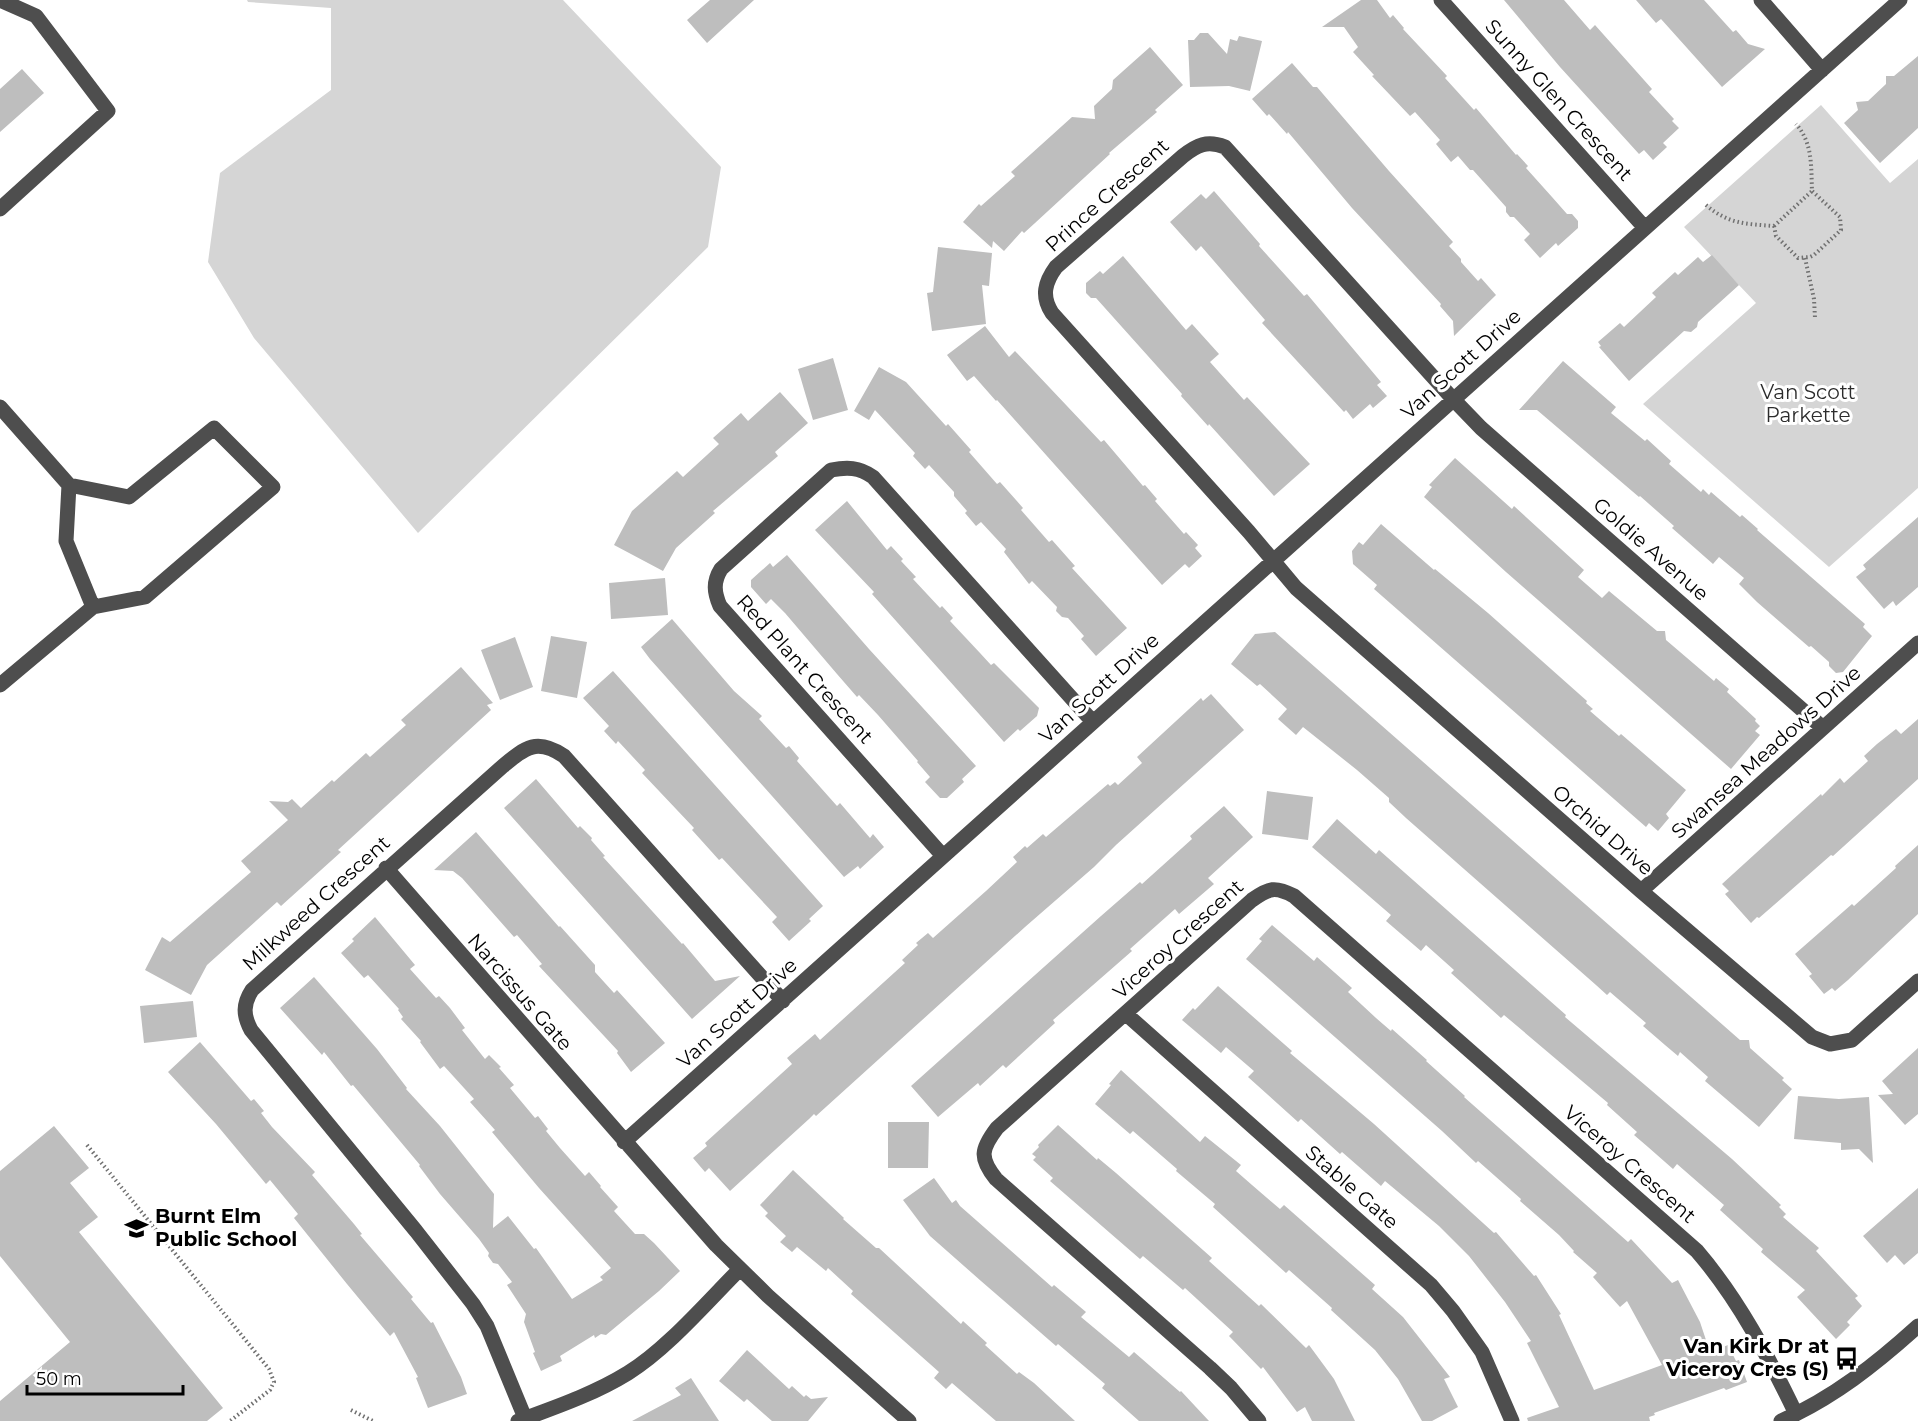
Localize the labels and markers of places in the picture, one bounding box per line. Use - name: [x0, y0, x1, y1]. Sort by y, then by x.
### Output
- place label: Burnt Elm Public School: [155, 1204, 297, 1251]
- school or university icon: Burnt Elm Public School: [124, 1215, 150, 1241]
- place label: Van Kirk Dr at Viceroy Cres (S): [1665, 1334, 1829, 1381]
- bus stop icon: Van Kirk Dr at Viceroy Cres (S): [1834, 1345, 1860, 1371]

